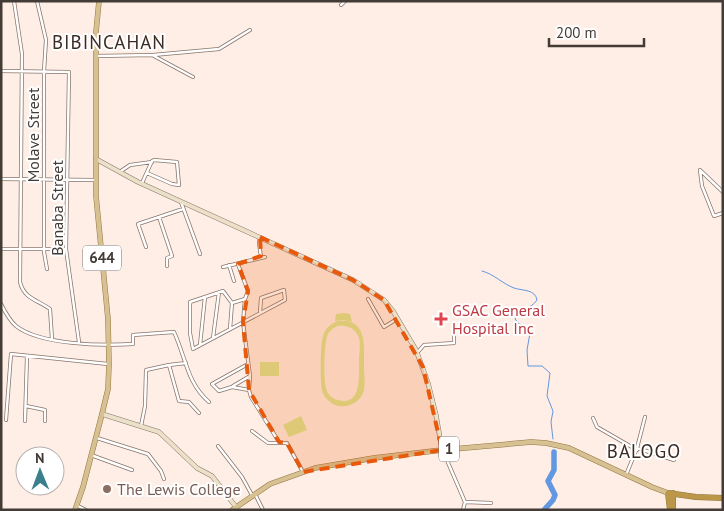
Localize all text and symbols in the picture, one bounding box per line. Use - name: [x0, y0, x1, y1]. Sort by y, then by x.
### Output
- scale bar: [549, 15, 644, 47]
- text: 200 m: [556, 23, 597, 42]
- district label: BIBINCAHAN: [52, 30, 166, 54]
- street label: Molave Street: [23, 87, 43, 182]
- street label: Banaba Street: [47, 160, 67, 256]
- road number: 644: [83, 246, 121, 270]
- place label: GSAC General Hospital Inc: [452, 300, 545, 338]
- marker: GSAC General Hospital Inc: [434, 312, 448, 326]
- road number: 1: [439, 436, 459, 462]
- district label: BALOGO: [607, 439, 681, 463]
- north arrow: [15, 446, 65, 496]
- text: N: [35, 449, 45, 467]
- place label: The Lewis College: [117, 479, 241, 499]
- marker: The Lewis College: [101, 483, 113, 495]

